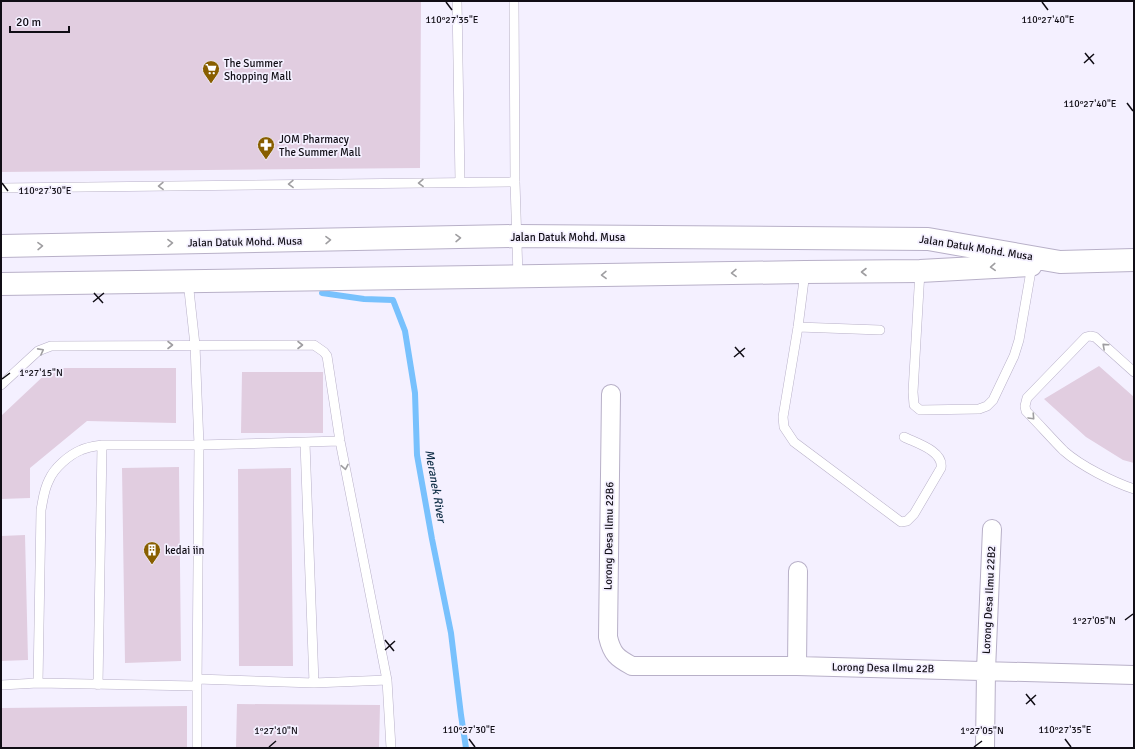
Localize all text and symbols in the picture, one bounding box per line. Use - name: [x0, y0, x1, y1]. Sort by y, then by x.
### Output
- scale bar: [10, 8, 69, 34]
- text: 110°27'35"E: [425, 14, 479, 26]
- text: 110°27'40"E: [1021, 14, 1075, 26]
- text: 20 m: [16, 15, 41, 30]
- place label: The Summer Shopping Mall: [224, 57, 292, 83]
- supermarket icon: The Summer Shopping Mall: [201, 59, 221, 84]
- text: 110°27'40"E: [1063, 98, 1117, 110]
- place label: JOM Pharmacy The Summer Mall: [279, 133, 361, 159]
- pharmacy icon: JOM Pharmacy The Summer Mall: [256, 135, 276, 160]
- one-way arrow: [418, 179, 424, 187]
- one-way arrow: [288, 180, 294, 189]
- one-way arrow: [158, 182, 164, 190]
- text: 110°27'30"E: [18, 185, 72, 197]
- street label: Jalan Datuk Mohd. Musa: [511, 231, 626, 244]
- one-way arrow: [455, 233, 461, 242]
- street label: Jalan Datuk Mohd. Musa: [918, 233, 1034, 263]
- street label: Jalan Datuk Mohd. Musa: [188, 234, 303, 250]
- one-way arrow: [325, 236, 331, 244]
- one-way arrow: [167, 239, 173, 247]
- one-way arrow: [37, 242, 43, 250]
- one-way arrow: [990, 263, 996, 272]
- one-way arrow: [861, 268, 867, 276]
- one-way arrow: [731, 269, 737, 277]
- one-way arrow: [601, 271, 607, 279]
- one-way arrow: [167, 341, 173, 349]
- one-way arrow: [297, 341, 303, 349]
- one-way arrow: [1102, 344, 1110, 351]
- one-way arrow: [37, 348, 44, 355]
- text: 1°27'15"N: [19, 367, 63, 379]
- one-way arrow: [1028, 412, 1035, 420]
- water label: Meranek River: [421, 449, 449, 525]
- one-way arrow: [341, 464, 349, 470]
- street label: Lorong Desa Ilmu 22B6: [602, 482, 616, 590]
- building icon: kedai iin: [142, 540, 162, 565]
- place label: kedai iin: [165, 544, 205, 557]
- street label: Lorong Desa Ilmu 22B2: [980, 545, 998, 655]
- text: 1°27'05"N: [1072, 615, 1116, 627]
- street label: Lorong Desa Ilmu 22B: [832, 661, 935, 675]
- text: 110°27'30"E: [442, 724, 496, 736]
- text: 110°27'35"E: [1038, 724, 1092, 736]
- text: 1°27'10"N: [254, 725, 298, 737]
- text: 1°27'05"N: [960, 725, 1004, 737]

